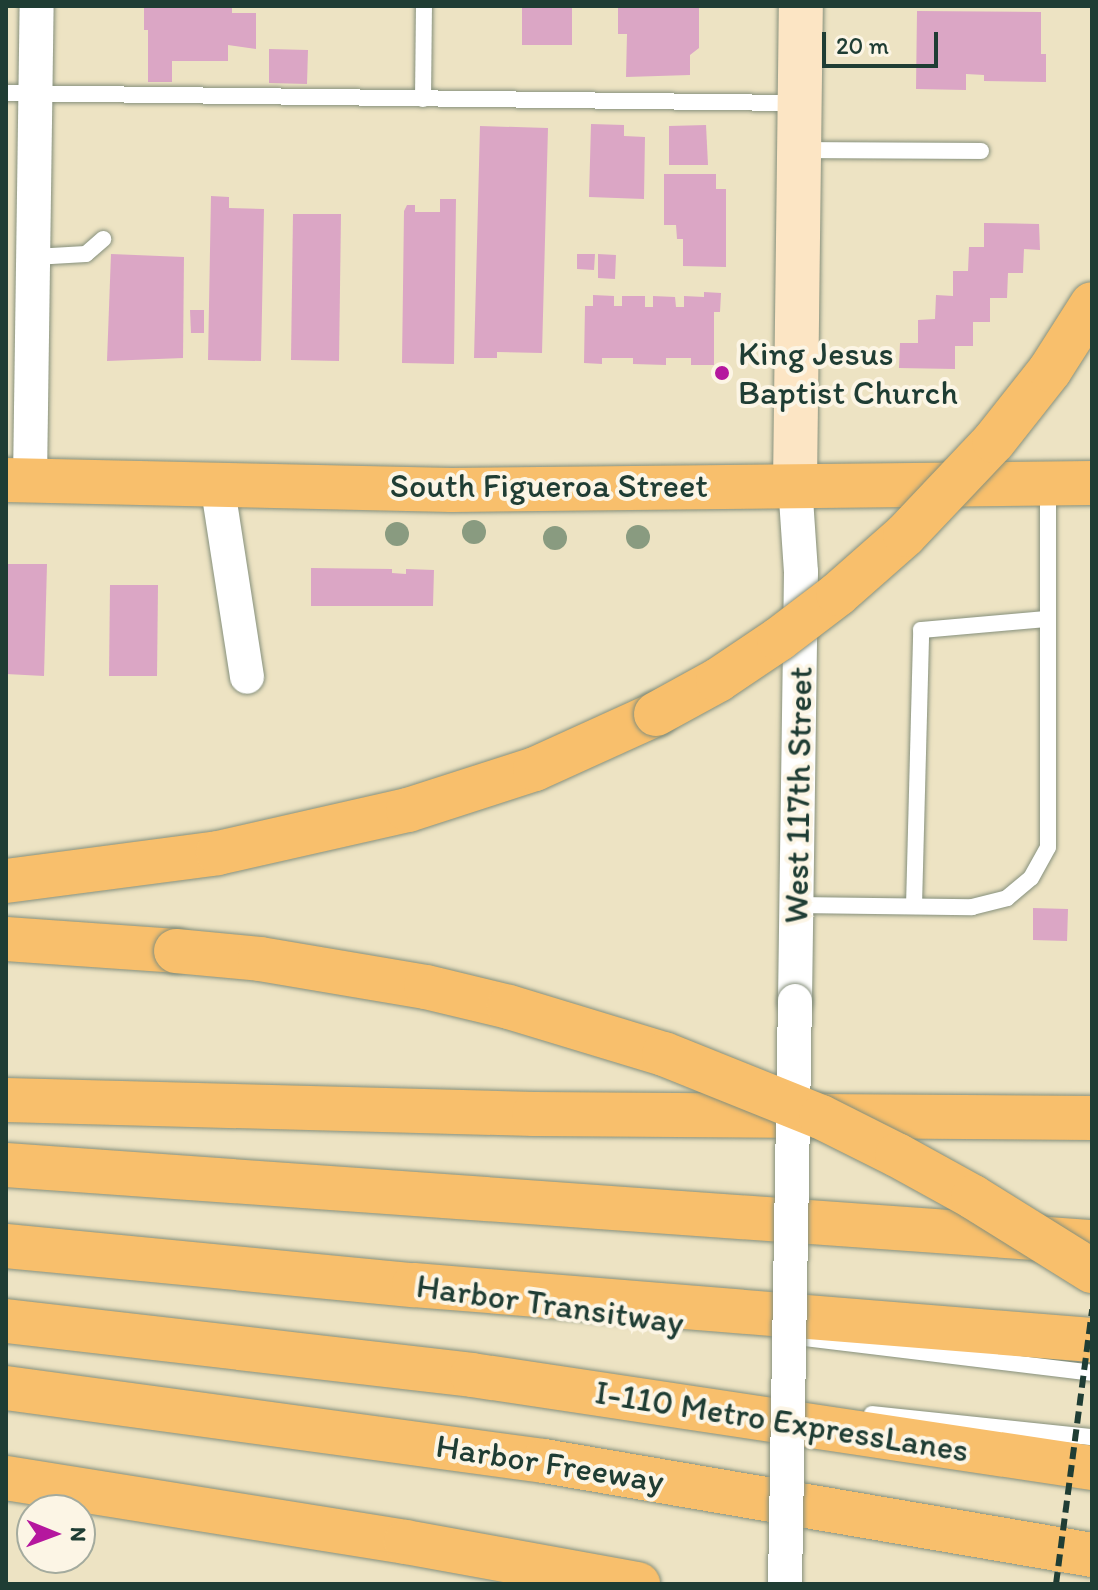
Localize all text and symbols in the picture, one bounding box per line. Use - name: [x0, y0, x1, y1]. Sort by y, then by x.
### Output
- scale bar: [826, 16, 942, 66]
- text: 20 m: [836, 31, 889, 60]
- place label: King Jesus Baptist Church: [738, 333, 959, 412]
- marker: King Jesus Baptist Church: [713, 364, 731, 382]
- street label: South Figueroa Street: [391, 466, 707, 506]
- street label: West 117th Street: [775, 667, 821, 923]
- street label: Harbor Transitway: [413, 1265, 687, 1343]
- street label: I-110 Metro ExpressLanes: [593, 1371, 971, 1471]
- street label: Harbor Freeway: [433, 1425, 667, 1501]
- north arrow: [16, 1494, 96, 1574]
- text: N: [65, 1527, 92, 1542]

